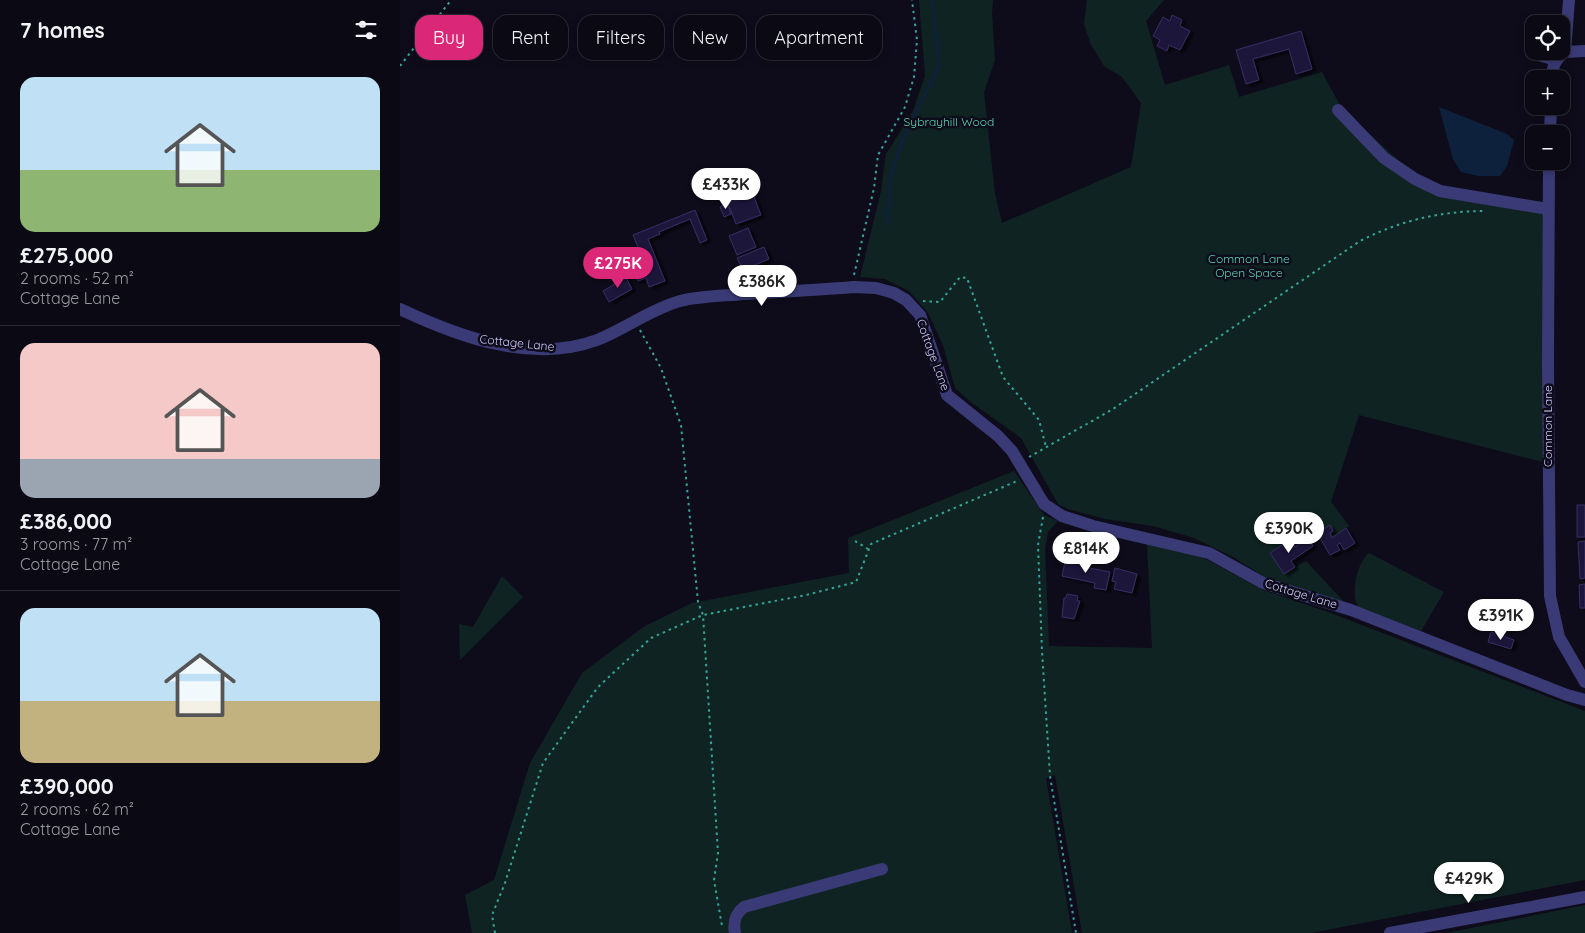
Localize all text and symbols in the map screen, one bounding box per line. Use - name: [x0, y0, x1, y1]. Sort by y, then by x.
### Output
- chip: Buy: [415, 15, 483, 60]
- chip: Rent: [493, 15, 568, 60]
- chip: Filters: [578, 15, 664, 60]
- chip: New: [674, 15, 746, 60]
- chip: Apartment: [756, 15, 882, 60]
- map controls: [1525, 15, 1570, 170]
- button: locate: [1525, 15, 1570, 60]
- icon: filters: [352, 16, 380, 44]
- text: 7 homes: [20, 17, 105, 43]
- button: +: [1525, 70, 1570, 115]
- icon: home: [155, 110, 245, 200]
- park label: Sybrayhill Wood: [904, 114, 994, 129]
- button: −: [1525, 125, 1570, 170]
- pin: £433K: [691, 168, 761, 210]
- text: £433K: [702, 174, 750, 194]
- text: £275,000: [20, 242, 113, 268]
- pin: £275K: [583, 246, 653, 289]
- park label: Common Lane Open Space: [1208, 251, 1290, 280]
- text: £275K: [594, 253, 642, 273]
- pin: £386K: [727, 264, 797, 307]
- text: 2 rooms · 52 m²: [20, 268, 134, 288]
- text: £386K: [739, 271, 785, 291]
- text: Cottage Lane: [20, 288, 120, 308]
- street label: Cottage Lane: [914, 317, 953, 393]
- street label: Cottage Lane: [479, 331, 555, 354]
- icon: home: [155, 375, 245, 465]
- street label: Common Lane: [1540, 385, 1555, 467]
- text: £386,000: [20, 508, 112, 534]
- pin: £390K: [1254, 512, 1324, 554]
- text: £390K: [1265, 518, 1313, 538]
- pin: £814K: [1051, 532, 1121, 574]
- text: 3 rooms · 77 m²: [20, 534, 132, 554]
- text: £814K: [1064, 538, 1108, 558]
- text: Cottage Lane: [20, 554, 120, 574]
- street label: Cottage Lane: [1263, 575, 1339, 612]
- pin: £391K: [1466, 598, 1536, 641]
- text: £391K: [1479, 605, 1523, 625]
- icon: home: [155, 640, 245, 730]
- text: £390,000: [20, 773, 114, 799]
- text: 2 rooms · 62 m²: [20, 799, 134, 819]
- text: Cottage Lane: [20, 819, 120, 839]
- pin: £429K: [1434, 862, 1504, 904]
- text: £429K: [1445, 868, 1493, 888]

